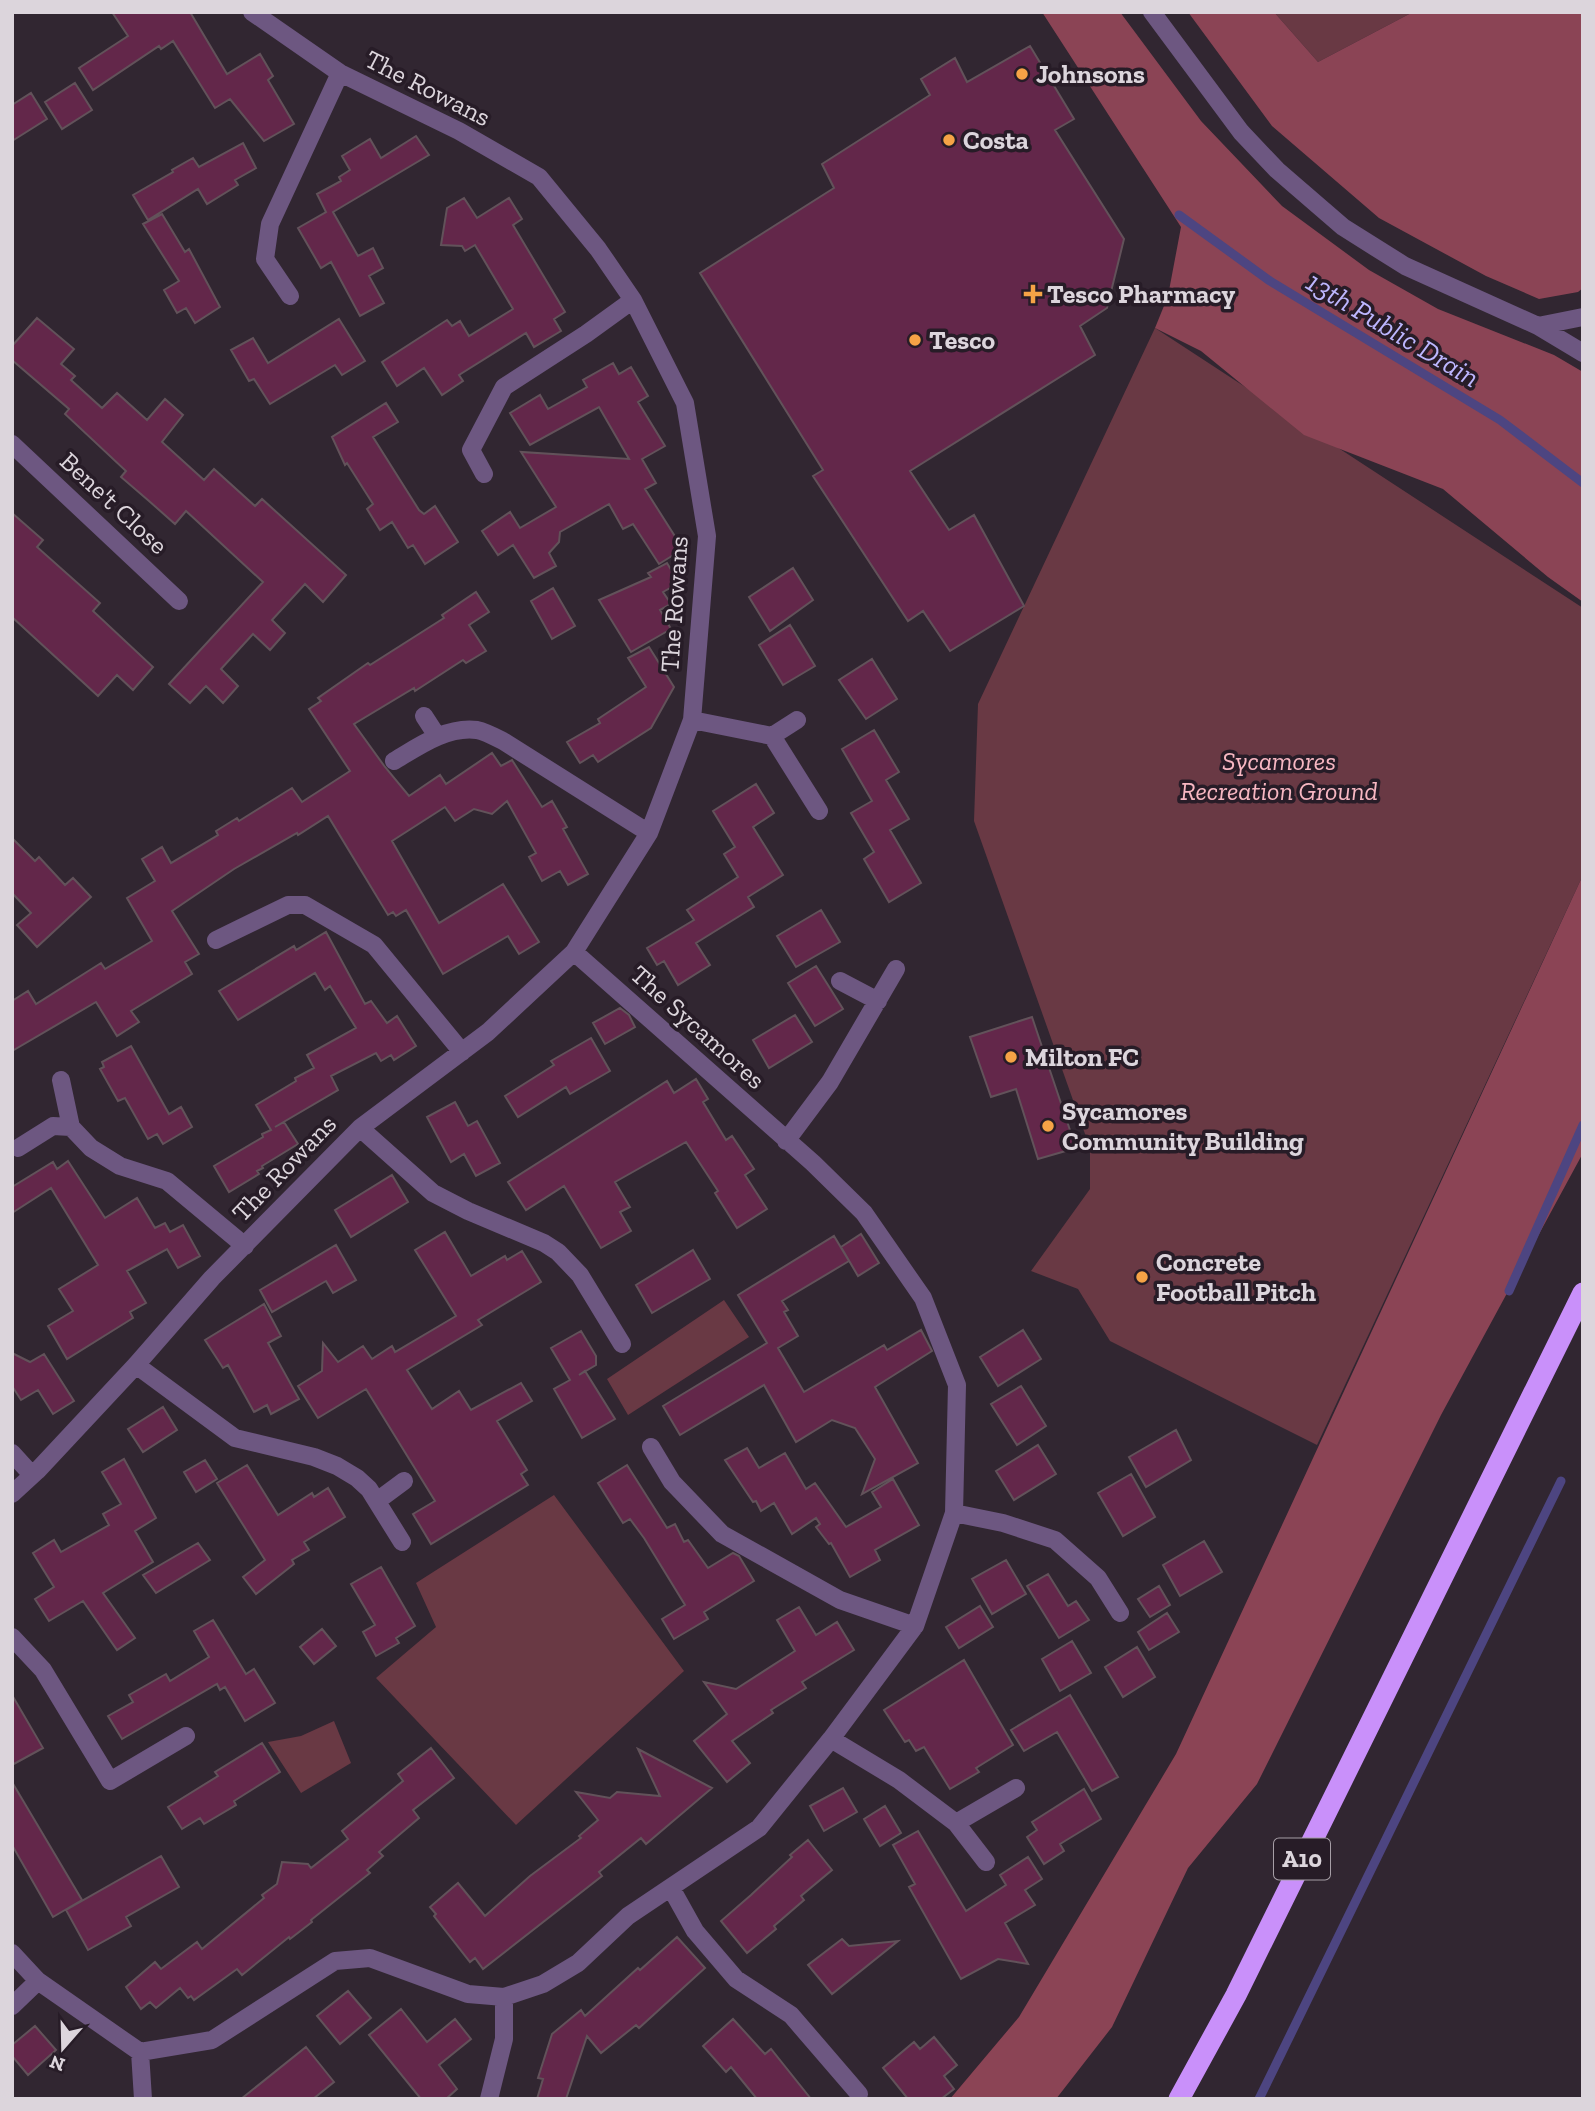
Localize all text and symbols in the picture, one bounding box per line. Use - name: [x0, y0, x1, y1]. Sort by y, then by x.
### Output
- street label: The Rowans: [360, 43, 496, 133]
- place label: Johnsons: [1036, 58, 1145, 90]
- marker: Johnsons: [1014, 66, 1030, 82]
- place label: Costa: [963, 124, 1029, 156]
- marker: Costa: [941, 132, 957, 148]
- water label: 13th Public Drain: [1300, 265, 1485, 394]
- place label: Tesco Pharmacy: [1047, 278, 1235, 310]
- marker: Tesco Pharmacy: [1025, 286, 1041, 302]
- place label: Tesco: [929, 324, 996, 356]
- marker: Tesco: [907, 332, 923, 348]
- street label: Bene't Close: [53, 445, 175, 561]
- street label: The Rowans: [653, 535, 695, 673]
- park label: Sycamores Recreation Ground: [1180, 745, 1378, 807]
- street label: The Sycamores: [624, 958, 772, 1096]
- place label: Milton FC: [1025, 1041, 1139, 1073]
- marker: Milton FC: [1003, 1049, 1019, 1065]
- place label: Sycamores Community Building: [1062, 1095, 1304, 1157]
- street label: The Rowans: [225, 1108, 343, 1228]
- marker: Sycamores Community Building: [1040, 1118, 1056, 1134]
- place label: Concrete Football Pitch: [1156, 1246, 1316, 1308]
- marker: Concrete Football Pitch: [1134, 1269, 1150, 1285]
- road number: A10: [1274, 1838, 1330, 1880]
- north arrow: [28, 2013, 98, 2083]
- text: N: [47, 2050, 68, 2077]

